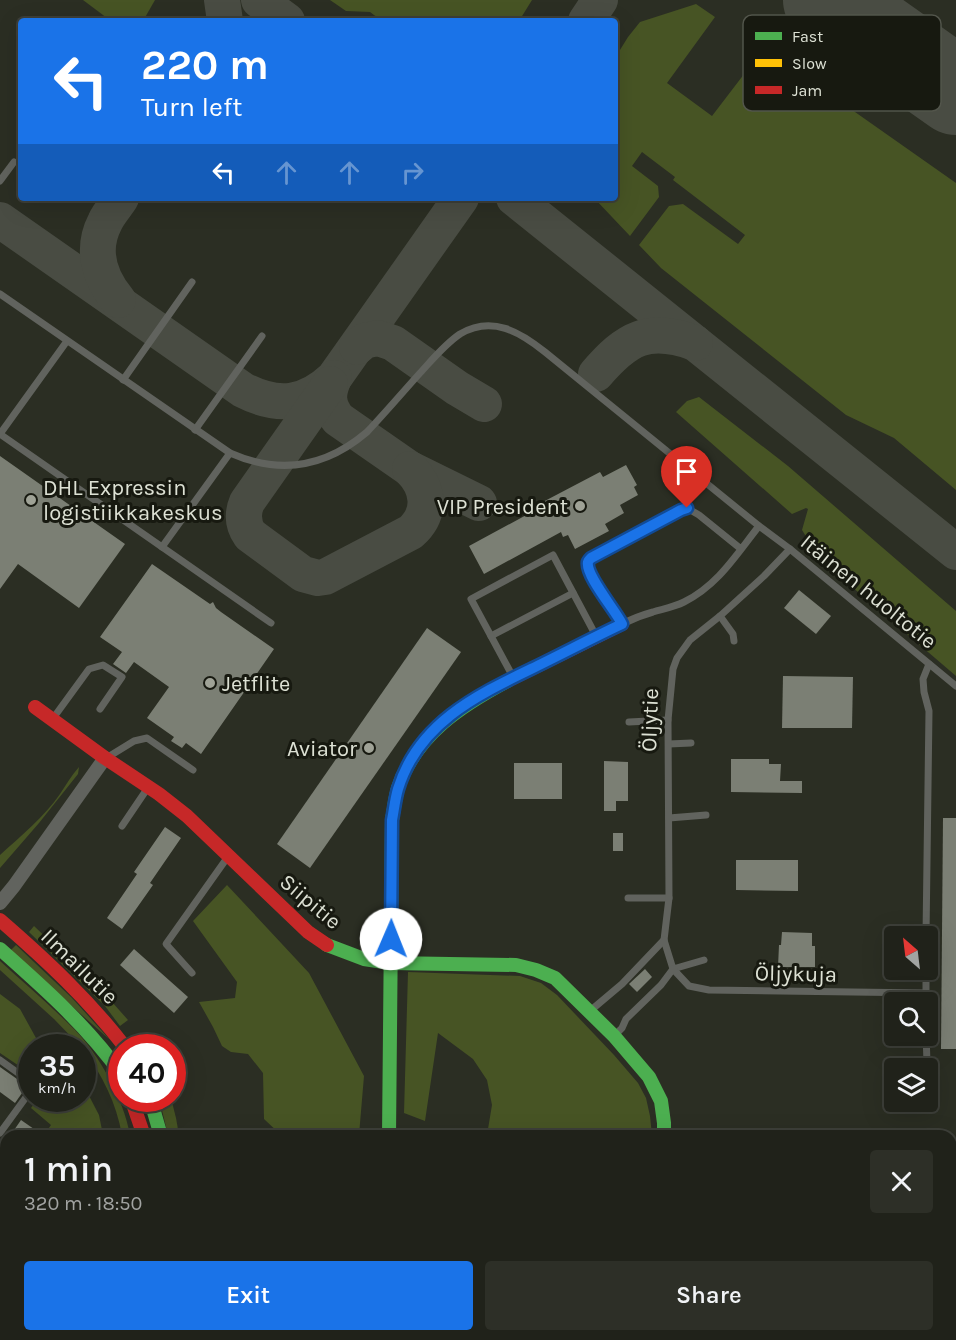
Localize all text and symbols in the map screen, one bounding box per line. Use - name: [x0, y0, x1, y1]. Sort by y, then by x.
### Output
- legend: [743, 15, 941, 111]
- text: Fast: [792, 27, 823, 46]
- text: 220 m: [141, 40, 269, 90]
- icon: left: [42, 42, 120, 120]
- text: Slow: [792, 54, 827, 73]
- text: Jam: [792, 81, 822, 100]
- text: Turn left: [141, 91, 242, 123]
- icon: left: [207, 156, 240, 189]
- icon: ahead: [270, 156, 303, 189]
- icon: ahead: [333, 156, 366, 189]
- icon: right: [396, 156, 429, 189]
- pin: [661, 446, 712, 508]
- icon: arrive: [670, 455, 703, 488]
- place label: DHL Expressin logistiikkakeskus: [43, 475, 223, 526]
- marker: DHL Expressin logistiikkakeskus: [24, 493, 38, 507]
- place label: VIP President: [437, 494, 568, 520]
- marker: VIP President: [573, 499, 587, 513]
- street label: Itäinen huoltotie: [795, 529, 942, 655]
- place label: Jetflite: [222, 671, 290, 697]
- marker: Jetflite: [203, 676, 217, 690]
- street label: Öljytie: [636, 688, 664, 752]
- place label: Aviator: [287, 736, 357, 762]
- marker: Aviator: [362, 741, 376, 755]
- street label: Siipitie: [274, 869, 346, 935]
- position arrow: [359, 907, 423, 971]
- street label: Ilmailutie: [35, 924, 123, 1010]
- north arrow: [884, 926, 938, 980]
- map controls: [884, 926, 938, 1112]
- street label: Öljykuja: [755, 960, 837, 988]
- button: search: [884, 992, 938, 1046]
- speed limit sign: 40: [108, 1034, 186, 1112]
- text: 35: [39, 1048, 75, 1084]
- button: layers: [884, 1058, 938, 1112]
- text: km/h: [38, 1079, 76, 1097]
- text: 1 min: [24, 1148, 113, 1190]
- button: close: [870, 1150, 933, 1213]
- text: 320 m · 18:50: [24, 1192, 142, 1215]
- button: Exit: [24, 1261, 473, 1330]
- button: Share: [485, 1261, 933, 1330]

